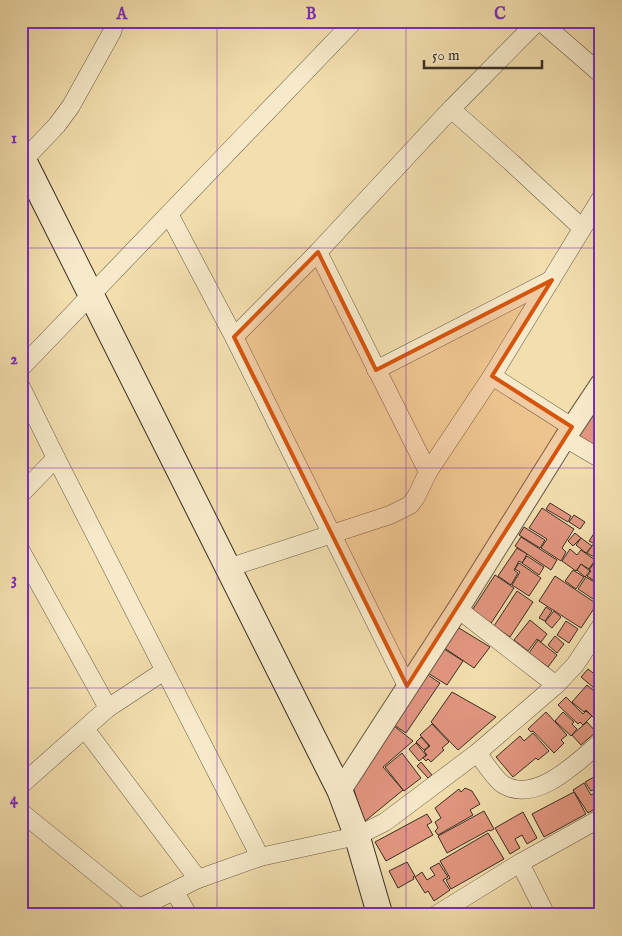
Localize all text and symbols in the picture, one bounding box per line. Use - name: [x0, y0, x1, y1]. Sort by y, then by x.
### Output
- text: A: [116, 5, 129, 25]
- text: B: [306, 5, 317, 25]
- text: C: [494, 5, 506, 25]
- scale bar: [424, 38, 542, 70]
- text: 50 m: [432, 46, 460, 65]
- text: 1: [11, 129, 17, 149]
- text: 2: [10, 350, 18, 370]
- text: 3: [11, 570, 17, 590]
- text: 4: [10, 790, 19, 810]

